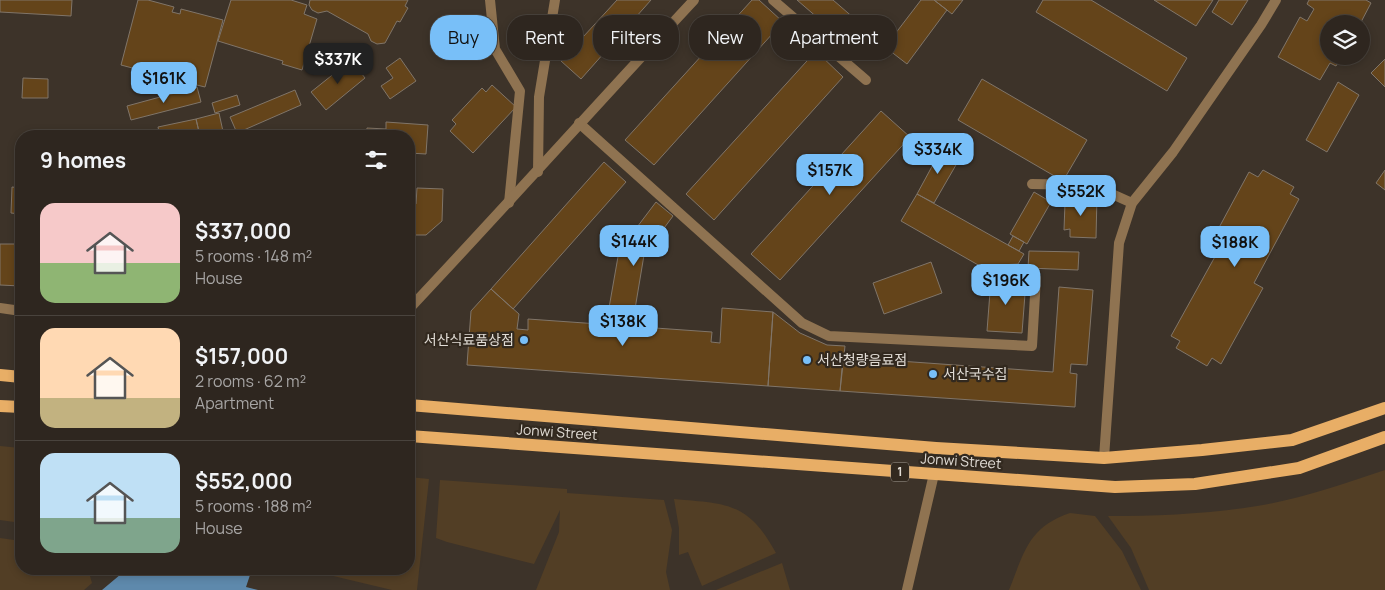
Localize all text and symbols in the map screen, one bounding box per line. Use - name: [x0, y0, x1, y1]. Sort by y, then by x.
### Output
- chip: Buy: [430, 15, 497, 60]
- chip: Rent: [507, 15, 583, 60]
- chip: Filters: [593, 15, 679, 60]
- chip: New: [689, 15, 761, 60]
- chip: Apartment: [771, 15, 897, 60]
- map controls: [1320, 15, 1370, 65]
- button: layers: [1320, 15, 1370, 65]
- pin: $337K: [303, 42, 373, 85]
- text: $337K: [314, 48, 362, 70]
- pin: $161K: [129, 62, 199, 104]
- text: $161K: [142, 67, 186, 89]
- pin: $334K: [903, 132, 973, 175]
- text: $334K: [914, 138, 962, 160]
- text: 9 homes: [40, 146, 126, 174]
- icon: filters: [362, 146, 390, 174]
- pin: $157K: [795, 154, 865, 196]
- text: $157K: [807, 159, 853, 181]
- pin: $552K: [1046, 174, 1116, 217]
- text: $552K: [1057, 180, 1105, 202]
- text: $337,000: [195, 217, 291, 245]
- icon: home: [80, 223, 140, 283]
- pin: $144K: [599, 224, 669, 267]
- pin: $188K: [1200, 226, 1270, 268]
- text: $144K: [611, 230, 657, 252]
- text: $188K: [1211, 231, 1259, 253]
- text: 5 rooms · 148 m²: [195, 245, 312, 267]
- pin: $196K: [971, 264, 1041, 306]
- text: House: [195, 267, 243, 289]
- text: $196K: [982, 269, 1030, 291]
- pin: $138K: [588, 304, 658, 347]
- text: $138K: [600, 310, 646, 332]
- place label: 서산식료품상점: [424, 330, 514, 349]
- marker: 서산식료품상점: [518, 334, 530, 346]
- text: $157,000: [195, 342, 288, 370]
- icon: home: [80, 348, 140, 408]
- place label: 서산청량음료점: [817, 350, 907, 369]
- marker: 서산청량음료점: [801, 354, 813, 366]
- place label: 서산국수집: [943, 364, 1007, 383]
- marker: 서산국수집: [927, 368, 939, 380]
- text: 2 rooms · 62 m²: [195, 370, 306, 392]
- text: Apartment: [195, 392, 274, 414]
- street label: Jonwi Street: [516, 419, 598, 444]
- street label: Jonwi Street: [920, 448, 1002, 473]
- road number: 1: [891, 462, 909, 482]
- text: $552,000: [195, 467, 293, 495]
- icon: home: [80, 473, 140, 533]
- text: 5 rooms · 188 m²: [195, 495, 312, 517]
- text: House: [195, 517, 243, 539]

